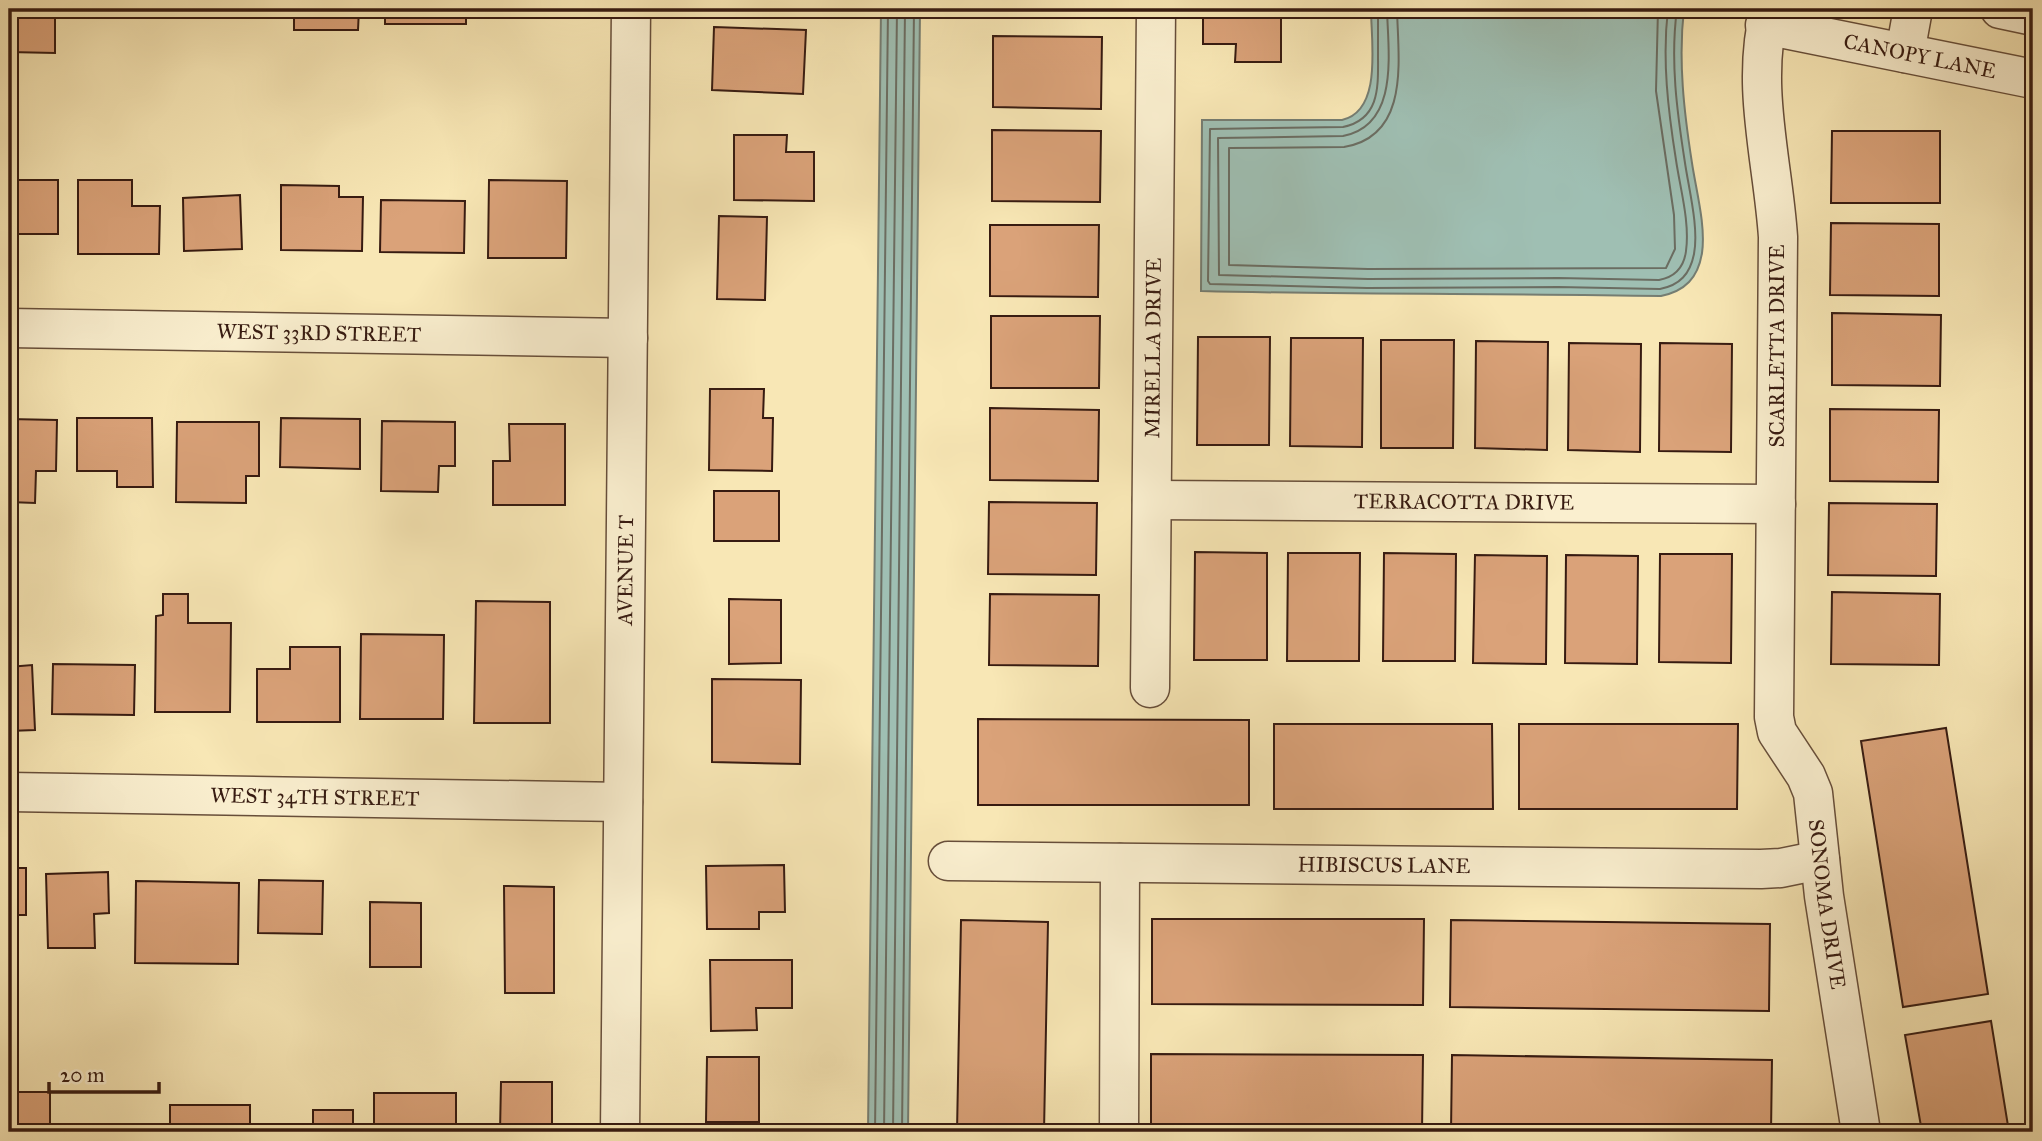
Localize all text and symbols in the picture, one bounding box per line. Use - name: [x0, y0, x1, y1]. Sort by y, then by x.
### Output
- street label: CANOPY LANE: [1841, 28, 1998, 84]
- street label: SCARLETTA DRIVE: [1764, 245, 1790, 447]
- street label: MIRELLA DRIVE: [1139, 258, 1167, 438]
- street label: WEST 33RD STREET: [217, 318, 421, 348]
- street label: TERRACOTTA DRIVE: [1354, 488, 1574, 516]
- street label: AVENUE T: [612, 515, 639, 626]
- street label: WEST 34TH STREET: [210, 782, 420, 812]
- street label: SONOMA DRIVE: [1803, 818, 1851, 991]
- street label: HIBISCUS LANE: [1298, 851, 1470, 879]
- scale bar: [49, 1050, 159, 1094]
- text: 20 m: [60, 1062, 105, 1088]

